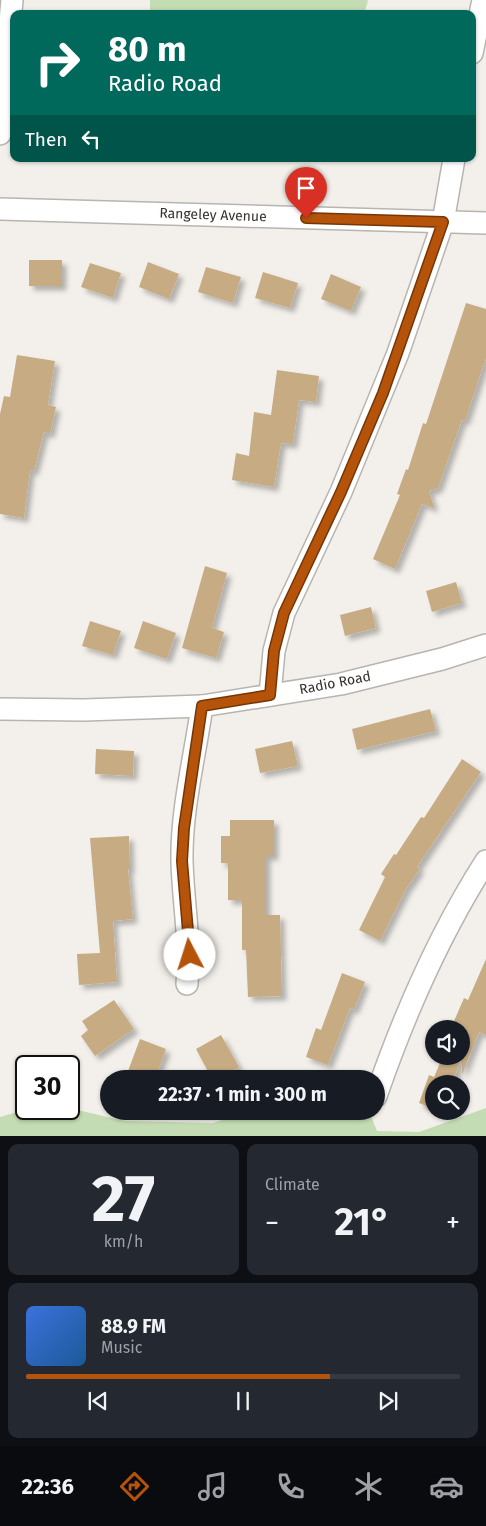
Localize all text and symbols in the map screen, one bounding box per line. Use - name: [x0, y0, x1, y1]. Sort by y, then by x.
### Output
- text: 80 m: [108, 28, 187, 70]
- icon: right: [25, 30, 90, 95]
- text: Radio Road: [108, 70, 222, 97]
- icon: left: [77, 125, 105, 153]
- text: Then: [25, 128, 67, 151]
- pin: [285, 167, 327, 218]
- icon: arrive: [292, 174, 320, 202]
- street label: Rangeley Avenue: [159, 205, 267, 225]
- street label: Radio Road: [298, 668, 372, 698]
- position arrow: [163, 928, 215, 980]
- map controls: [425, 1020, 470, 1120]
- button: sound: [425, 1020, 470, 1065]
- speed limit sign: 30: [15, 1055, 80, 1120]
- button: search: [425, 1075, 470, 1120]
- text: 22:37 · 1 min · 300 m: [158, 1083, 327, 1106]
- text: 27: [92, 1160, 155, 1238]
- text: Climate: [265, 1175, 320, 1194]
- text: 21°: [334, 1199, 391, 1245]
- text: −: [265, 1206, 279, 1239]
- text: +: [446, 1206, 460, 1239]
- text: km/h: [104, 1232, 143, 1251]
- text: 88.9 FM: [101, 1315, 166, 1338]
- text: Music: [101, 1338, 142, 1357]
- icon: previous: [84, 1387, 112, 1415]
- icon: pause: [229, 1387, 257, 1415]
- icon: next: [374, 1387, 402, 1415]
- icon: directions: [117, 1469, 152, 1504]
- icon: music: [195, 1469, 230, 1504]
- icon: phone: [273, 1469, 308, 1504]
- icon: climate: [351, 1469, 386, 1504]
- icon: car: [429, 1469, 464, 1504]
- text: 22:36: [22, 1473, 74, 1500]

